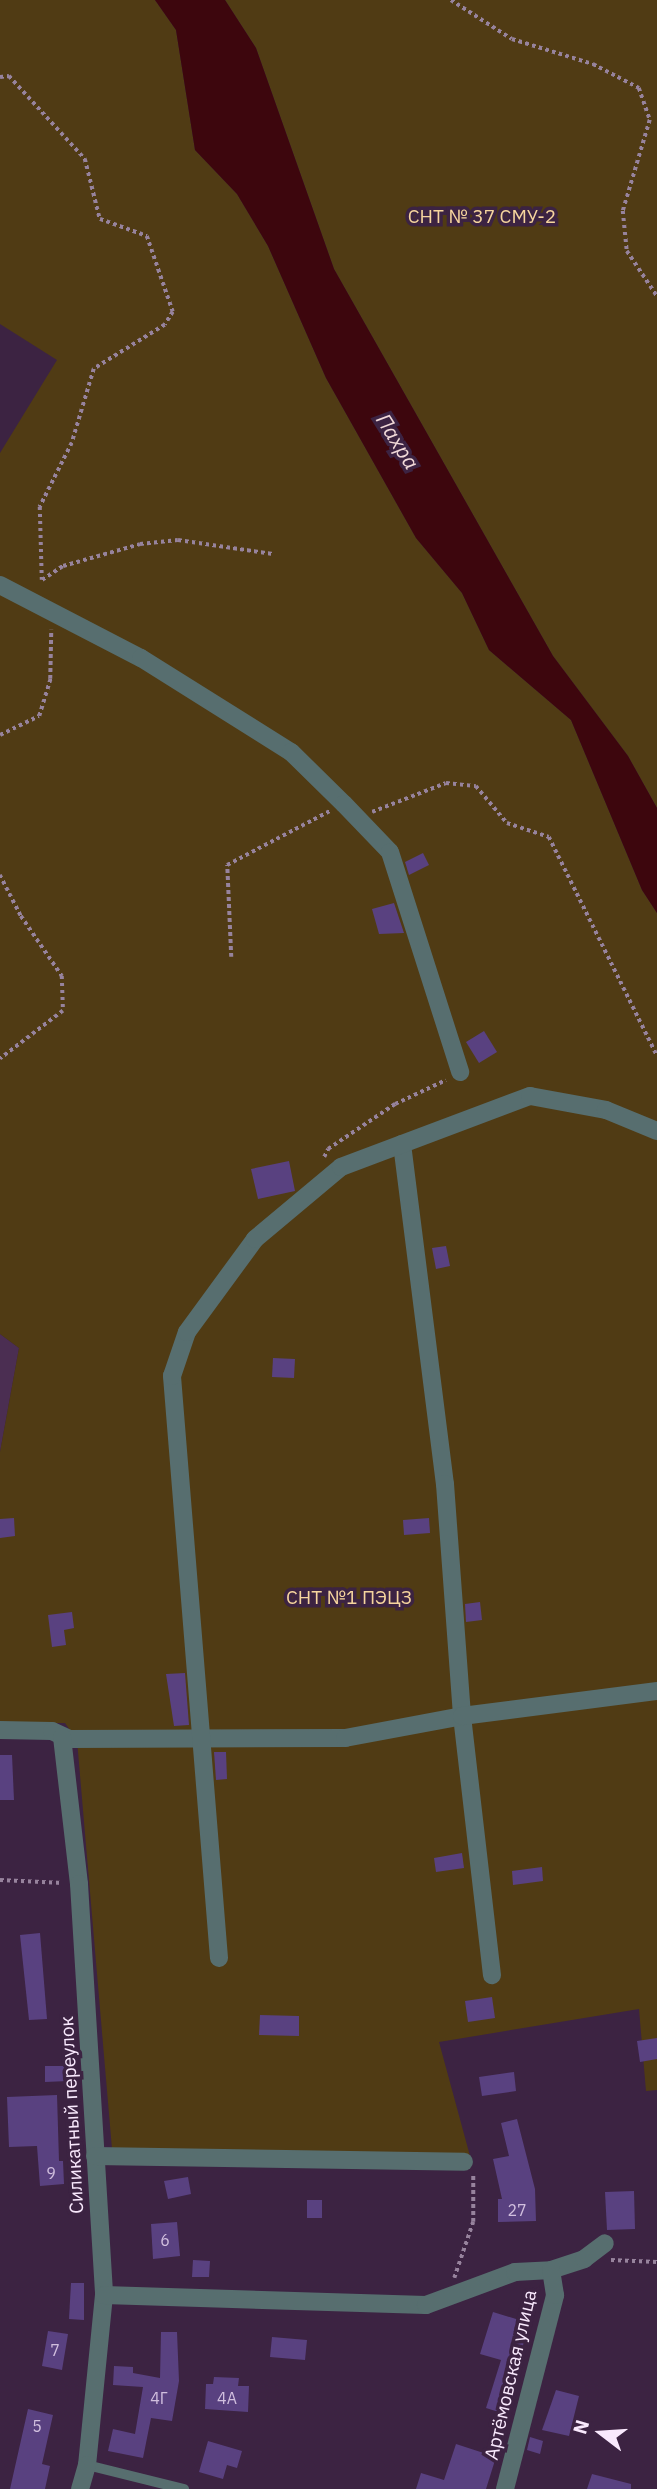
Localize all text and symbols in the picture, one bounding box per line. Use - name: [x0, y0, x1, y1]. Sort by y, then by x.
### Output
- park label: СНТ № 37 СМУ-2: [408, 206, 556, 228]
- water label: Пахра: [371, 408, 425, 474]
- park label: СНТ №1 ПЭЦЗ: [286, 1587, 412, 1609]
- street label: Силикатный переулок: [55, 2015, 89, 2215]
- house number: 9: [46, 2163, 56, 2183]
- house number: 27: [507, 2200, 527, 2220]
- house number: 6: [160, 2230, 170, 2250]
- street label: Артёмовская улица: [480, 2288, 542, 2462]
- house number: 7: [50, 2340, 60, 2360]
- house number: 4Г: [150, 2388, 168, 2408]
- house number: 4А: [217, 2388, 237, 2408]
- north arrow: [566, 2398, 636, 2468]
- house number: 5: [32, 2416, 42, 2436]
- text: N: [567, 2417, 594, 2437]

